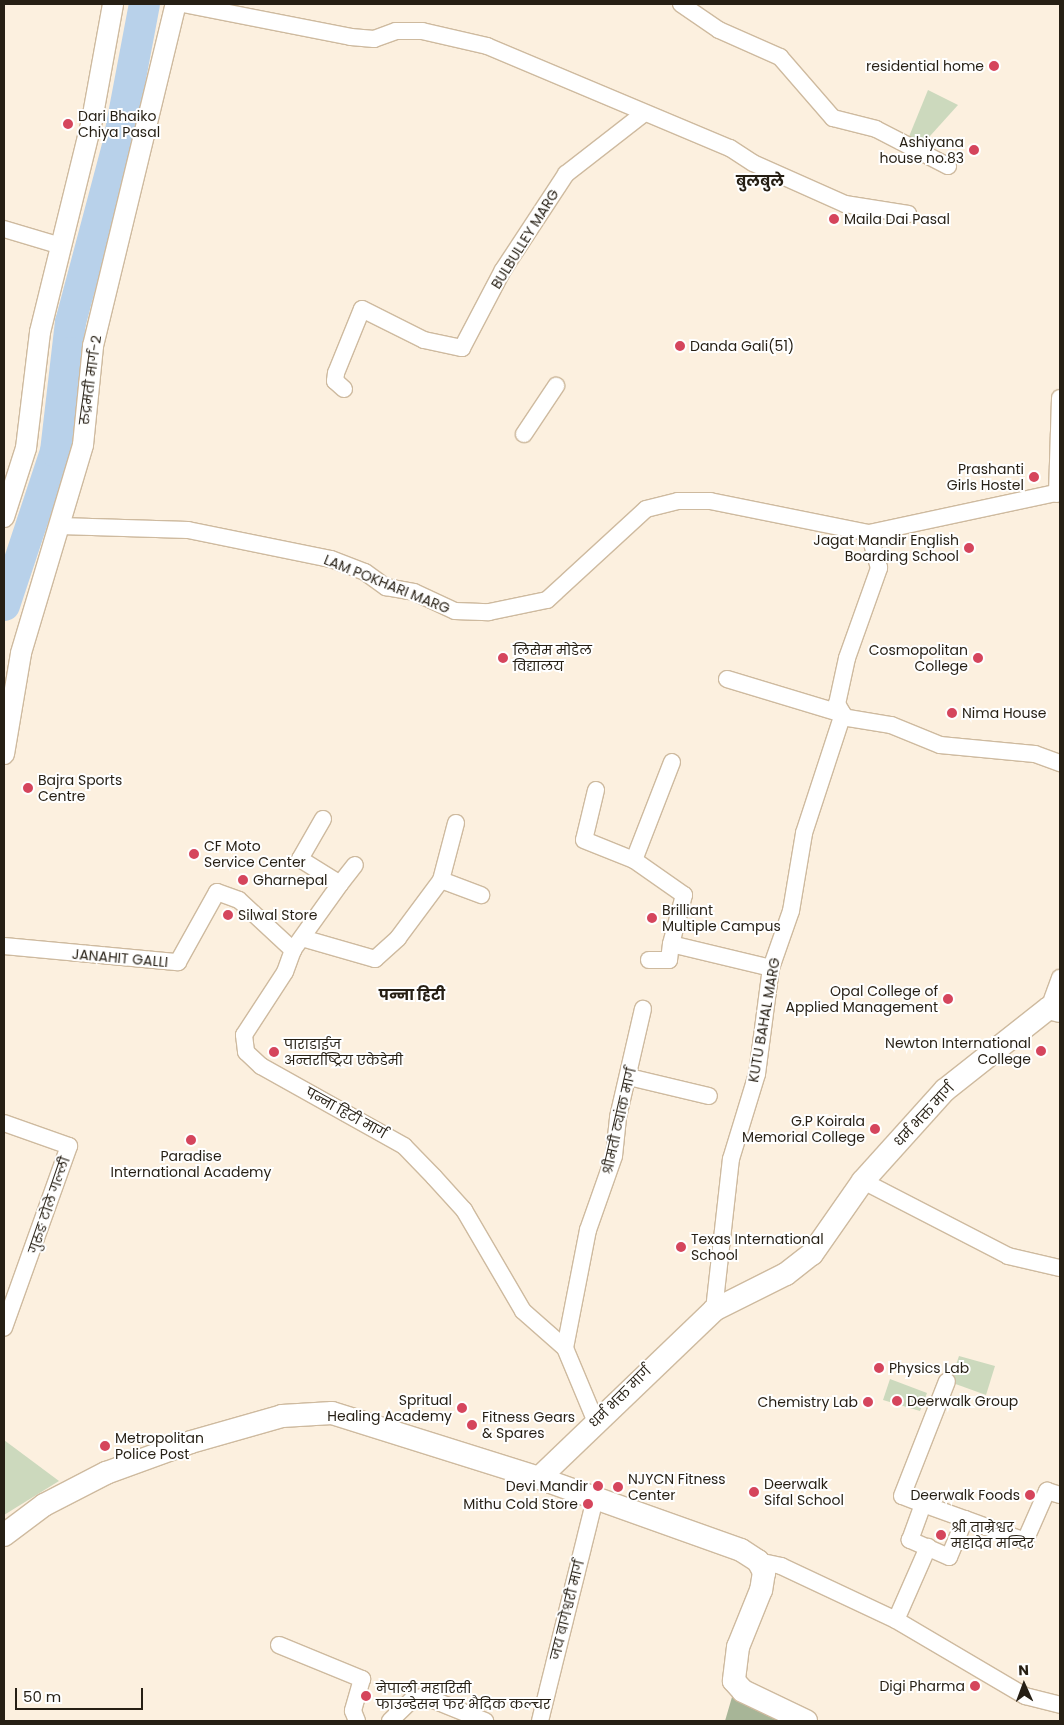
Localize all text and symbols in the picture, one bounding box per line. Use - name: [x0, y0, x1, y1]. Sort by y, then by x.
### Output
- place label: residential home: [866, 58, 984, 74]
- marker: residential home: [988, 60, 1000, 72]
- place label: Dari Bhaiko Chiya Pasal: [78, 108, 160, 140]
- marker: Dari Bhaiko Chiya Pasal: [62, 118, 74, 130]
- place label: Ashiyana house no.83: [879, 134, 964, 166]
- marker: Ashiyana house no.83: [968, 144, 980, 156]
- district label: बुलबुले: [736, 172, 784, 190]
- street label: BULBULLEY MARG: [488, 186, 562, 292]
- place label: Maila Dai Pasal: [844, 211, 950, 227]
- marker: Maila Dai Pasal: [828, 213, 840, 225]
- street label: रुद्रमती मार्ग-२: [75, 334, 105, 426]
- place label: Danda Gali(51): [690, 338, 794, 354]
- marker: Danda Gali(51): [674, 340, 686, 352]
- place label: Prashanti Girls Hostel: [947, 461, 1024, 494]
- marker: Prashanti Girls Hostel: [1028, 471, 1040, 483]
- place label: Jagat Mandir English Boarding School: [813, 532, 959, 564]
- marker: Jagat Mandir English Boarding School: [963, 542, 975, 554]
- street label: LAM POKHARI MARG: [322, 551, 452, 617]
- place label: लिसेम मोडेल विद्यालय: [513, 642, 592, 674]
- place label: Cosmopolitan College: [869, 642, 968, 674]
- marker: लिसेम मोडेल विद्यालय: [497, 652, 509, 664]
- marker: Cosmopolitan College: [972, 652, 984, 664]
- place label: Nima House: [962, 705, 1047, 721]
- marker: Nima House: [946, 707, 958, 719]
- place label: Bajra Sports Centre: [38, 772, 122, 804]
- marker: Bajra Sports Centre: [22, 782, 34, 794]
- place label: CF Moto Service Center: [204, 838, 306, 870]
- marker: CF Moto Service Center: [188, 848, 200, 860]
- place label: Gharnepal: [253, 872, 328, 888]
- marker: Gharnepal: [237, 874, 249, 886]
- place label: Brilliant Multiple Campus: [662, 902, 781, 934]
- place label: Silwal Store: [238, 907, 317, 923]
- marker: Silwal Store: [222, 909, 234, 921]
- marker: Brilliant Multiple Campus: [646, 912, 658, 924]
- street label: JANAHIT GALLI: [71, 945, 169, 971]
- street label: KUTU BAHAL MARG: [745, 956, 783, 1084]
- place label: Opal College of Applied Management: [786, 983, 938, 1016]
- district label: पन्ना हिटी: [379, 986, 445, 1004]
- marker: Opal College of Applied Management: [942, 993, 954, 1005]
- place label: Newton International College: [885, 1035, 1031, 1068]
- place label: पाराडाईज अन्तर्राष्ट्रिय एकेडेमी: [284, 1036, 403, 1068]
- marker: Newton International College: [1035, 1045, 1047, 1057]
- marker: पाराडाईज अन्तर्राष्ट्रिय एकेडेमी: [268, 1046, 280, 1058]
- street label: श्रीमती ट्यांक मार्ग: [599, 1066, 639, 1176]
- street label: धर्म भक्त मार्ग: [890, 1080, 958, 1150]
- street label: पन्ना हिटी मार्ग: [303, 1084, 389, 1142]
- place label: G.P Koirala Memorial College: [742, 1113, 865, 1146]
- marker: G.P Koirala Memorial College: [869, 1123, 881, 1135]
- marker: Paradise International Academy: [185, 1134, 197, 1146]
- place label: Paradise International Academy: [111, 1148, 271, 1180]
- street label: गुरुङ टोले गल्ली: [25, 1154, 73, 1256]
- place label: Texas International School: [691, 1231, 824, 1264]
- marker: Texas International School: [675, 1241, 687, 1253]
- place label: Physics Lab: [889, 1360, 969, 1376]
- marker: Physics Lab: [873, 1362, 885, 1374]
- street label: धर्म भक्त मार्ग: [586, 1363, 654, 1431]
- place label: Spritual Healing Academy: [327, 1392, 452, 1424]
- place label: Deerwalk Group: [907, 1393, 1018, 1409]
- place label: Chemistry Lab: [757, 1394, 858, 1410]
- marker: Deerwalk Group: [891, 1395, 903, 1407]
- marker: Chemistry Lab: [862, 1396, 874, 1408]
- marker: Spritual Healing Academy: [456, 1402, 468, 1414]
- place label: Fitness Gears & Spares: [482, 1409, 575, 1441]
- marker: Fitness Gears & Spares: [466, 1419, 478, 1431]
- place label: Metropolitan Police Post: [115, 1430, 204, 1462]
- marker: Metropolitan Police Post: [99, 1440, 111, 1452]
- place label: NJYCN Fitness Center: [628, 1471, 726, 1504]
- place label: Deerwalk Sifal School: [764, 1476, 844, 1508]
- place label: Devi Mandir: [506, 1478, 588, 1494]
- marker: Devi Mandir: [592, 1480, 604, 1492]
- marker: NJYCN Fitness Center: [612, 1481, 624, 1493]
- marker: Deerwalk Sifal School: [748, 1486, 760, 1498]
- place label: Deerwalk Foods: [910, 1487, 1020, 1503]
- marker: Deerwalk Foods: [1024, 1489, 1036, 1501]
- place label: Mithu Cold Store: [463, 1496, 578, 1512]
- marker: Mithu Cold Store: [582, 1498, 594, 1510]
- place label: श्री ताम्रेश्वर महादेव मन्दिर: [951, 1519, 1034, 1551]
- marker: श्री ताम्रेश्वर महादेव मन्दिर: [935, 1529, 947, 1541]
- street label: जय बागेश्वरी मार्ग: [547, 1558, 587, 1662]
- north arrow: [999, 1660, 1049, 1710]
- text: N: [1018, 1660, 1029, 1680]
- scale bar: [18, 1678, 145, 1710]
- place label: Digi Pharma: [879, 1678, 965, 1694]
- place label: नेपाली महारिसी फाउन्डेसन फर भैदिक कल्चर: [376, 1680, 551, 1712]
- marker: Digi Pharma: [969, 1680, 981, 1692]
- text: 50 m: [23, 1686, 61, 1707]
- marker: नेपाली महारिसी फाउन्डेसन फर भैदिक कल्चर: [360, 1690, 372, 1702]

